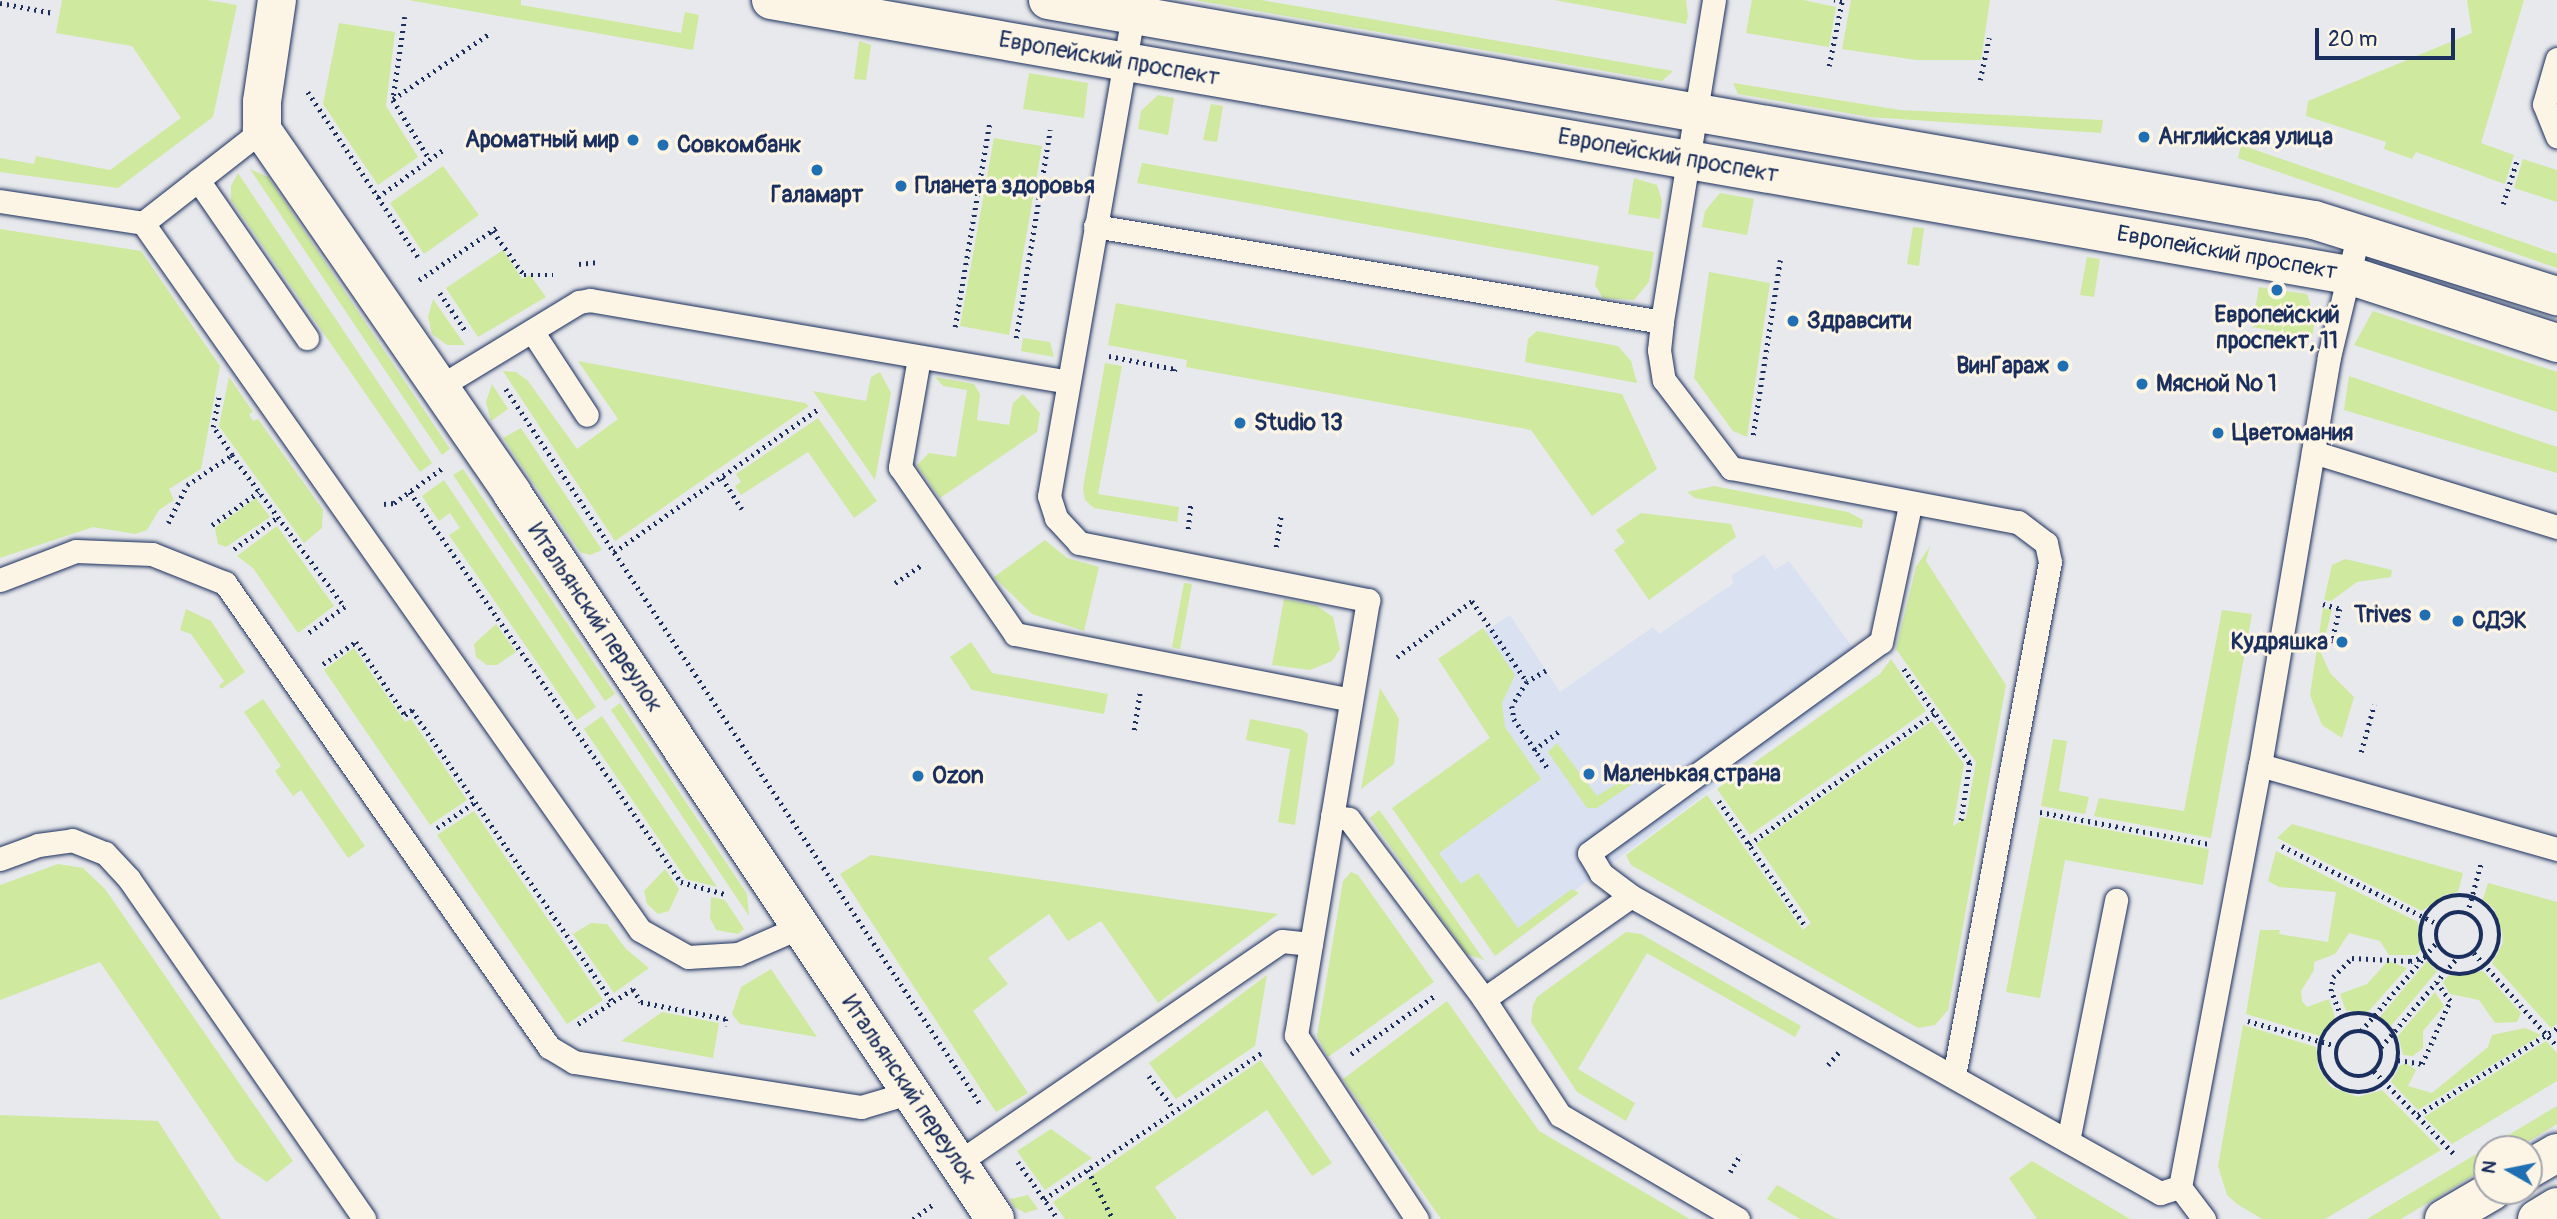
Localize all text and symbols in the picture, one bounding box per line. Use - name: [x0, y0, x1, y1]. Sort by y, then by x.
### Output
- scale bar: [2319, 14, 2459, 58]
- street label: Европейский проспект: [997, 26, 1221, 92]
- text: 20 m: [2328, 26, 2377, 53]
- street label: Европейский проспект: [1556, 123, 1780, 189]
- place label: Английская улица: [2158, 123, 2333, 151]
- place label: Ароматный мир: [465, 126, 619, 154]
- marker: Английская улица: [2136, 129, 2152, 145]
- place label: Совкомбанк: [677, 131, 801, 159]
- marker: Ароматный мир: [625, 132, 641, 148]
- marker: Совкомбанк: [655, 137, 671, 153]
- marker: Галамарт: [809, 162, 825, 178]
- place label: Планета здоровья: [915, 172, 1095, 200]
- marker: Планета здоровья: [893, 178, 909, 194]
- place label: Галамарт: [771, 181, 863, 209]
- street label: Европейский проспект: [2115, 220, 2339, 286]
- marker: Европейский проспект, 11: [2269, 282, 2285, 298]
- place label: Европейский проспект, 11: [2214, 301, 2340, 355]
- place label: Здравсити: [1807, 307, 1911, 335]
- marker: Здравсити: [1785, 313, 1801, 329]
- place label: ВинГараж: [1956, 352, 2049, 380]
- marker: ВинГараж: [2055, 358, 2071, 374]
- place label: Мясной № 1: [2156, 370, 2277, 398]
- marker: Мясной № 1: [2134, 376, 2150, 392]
- place label: Studio 13: [1254, 409, 1343, 437]
- marker: Studio 13: [1232, 415, 1248, 431]
- place label: Цветомания: [2232, 419, 2353, 447]
- marker: Цветомания: [2210, 425, 2226, 441]
- street label: Итальянский переулок: [521, 518, 669, 718]
- place label: Trives: [2354, 601, 2411, 629]
- marker: Trives: [2417, 607, 2433, 623]
- place label: СДЭК: [2472, 607, 2527, 635]
- marker: СДЭК: [2450, 613, 2466, 629]
- place label: Кудряшка: [2231, 628, 2328, 656]
- marker: Кудряшка: [2334, 634, 2350, 650]
- place label: Маленькая страна: [1603, 760, 1781, 788]
- place label: Ozon: [932, 762, 984, 790]
- marker: Маленькая страна: [1581, 766, 1597, 782]
- marker: Ozon: [910, 768, 926, 784]
- street label: Итальянский переулок: [835, 990, 983, 1190]
- north arrow: [2473, 1135, 2543, 1205]
- text: N: [2476, 1159, 2502, 1175]

